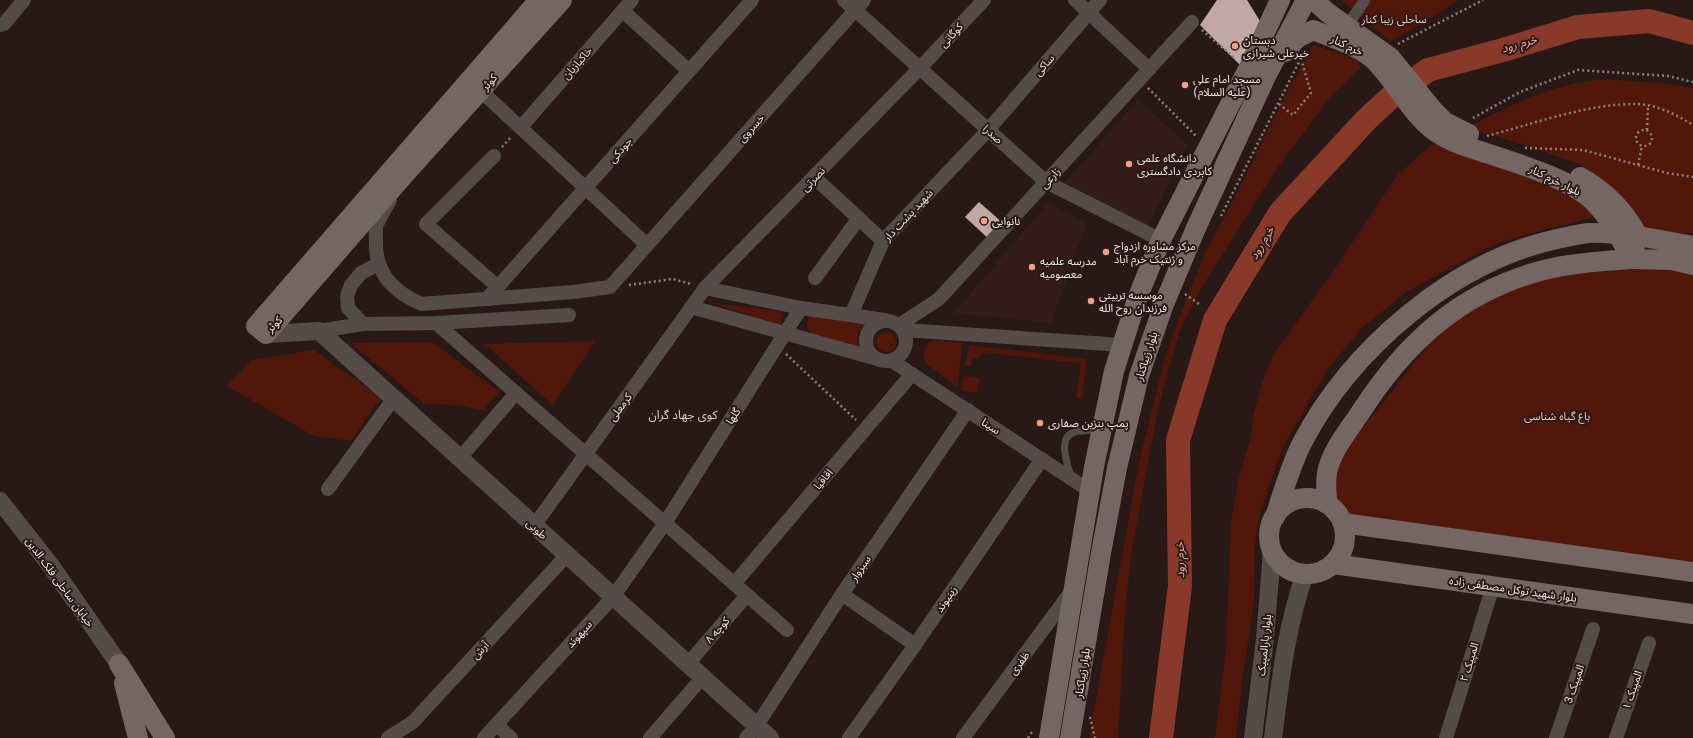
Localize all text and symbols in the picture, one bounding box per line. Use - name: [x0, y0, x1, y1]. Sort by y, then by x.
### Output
- park label: ساحلی زیبا کنار: [1360, 11, 1427, 27]
- street label: کوگانی: [935, 19, 967, 51]
- street label: خرم کنار: [1327, 30, 1366, 60]
- water label: خرم رود: [1499, 30, 1540, 58]
- place label: دبستان خیرعلی شیرازی: [1243, 32, 1310, 61]
- marker: دبستان خیرعلی شیرازی: [1230, 41, 1240, 51]
- street label: خاکبازیان: [558, 43, 596, 83]
- street label: ساکی: [1030, 50, 1058, 79]
- street label: کوثر: [477, 70, 501, 95]
- place label: مسجد امام علی (علیه السلام): [1193, 71, 1261, 100]
- marker: مسجد امام علی (علیه السلام): [1180, 80, 1190, 90]
- street label: خسروی: [734, 110, 768, 146]
- street label: صدرا: [979, 121, 1007, 147]
- street label: جودکی: [604, 133, 636, 166]
- place label: دانشگاه علمی کابردی دادگستری: [1137, 150, 1213, 179]
- marker: دانشگاه علمی کابردی دادگستری: [1124, 159, 1134, 169]
- street label: بلوار خرم کنار: [1526, 160, 1583, 199]
- street label: نصرتی: [797, 163, 829, 195]
- street label: زارعی: [1036, 164, 1064, 192]
- street label: شهید پشت دار: [879, 185, 937, 246]
- place label: نانوایی: [992, 213, 1020, 229]
- marker: نانوایی: [979, 216, 989, 226]
- water label: خرم رود: [1245, 222, 1280, 263]
- place label: مرکز مشاوره ازدواج و ژنتیک خرم آباد: [1114, 238, 1196, 267]
- marker: مرکز مشاوره ازدواج و ژنتیک خرم آباد: [1101, 247, 1111, 257]
- place label: مدرسه علمیه معصومیه: [1040, 253, 1097, 282]
- marker: مدرسه علمیه معصومیه: [1027, 262, 1037, 272]
- place label: موسسه تربیتی فرزندان روح الله: [1099, 287, 1167, 316]
- marker: موسسه تربیتی فرزندان روح الله: [1086, 296, 1096, 306]
- street label: کوثر: [261, 312, 286, 337]
- street label: بلوار زیباکنار: [1130, 329, 1161, 383]
- street label: کرمعلی: [604, 389, 636, 424]
- street label: گلها: [722, 404, 744, 427]
- district label: کوی جهاد گران: [649, 406, 719, 423]
- park label: باغ گیاه شناسی: [1524, 408, 1590, 424]
- street label: سینا: [978, 414, 1004, 438]
- place label: پمپ بنزین صفاری: [1048, 415, 1129, 431]
- marker: پمپ بنزین صفاری: [1035, 418, 1045, 428]
- street label: اقاقیا: [809, 465, 837, 493]
- street label: طوبی: [523, 515, 551, 543]
- street label: خیابان ساحلی فلک الدین: [22, 534, 98, 631]
- water label: خرم رود: [1171, 541, 1189, 578]
- street label: سبزوار: [845, 551, 875, 585]
- street label: بلوار شهید توکل مصطفی زاده: [1448, 572, 1578, 606]
- street label: زینیوند: [931, 583, 961, 615]
- street label: کوچه ۸: [701, 613, 733, 647]
- street label: بلوار پارالمپیک: [1253, 613, 1275, 677]
- street label: سپهوند: [562, 616, 596, 651]
- street label: آرش: [467, 637, 493, 663]
- street label: المپیک ۲: [1455, 641, 1483, 683]
- street label: بلوار زیباکنار: [1070, 647, 1094, 700]
- street label: ظفری: [1005, 648, 1033, 678]
- street label: المپیک 3: [1560, 662, 1588, 706]
- street label: المپیک ۱: [1618, 668, 1646, 712]

